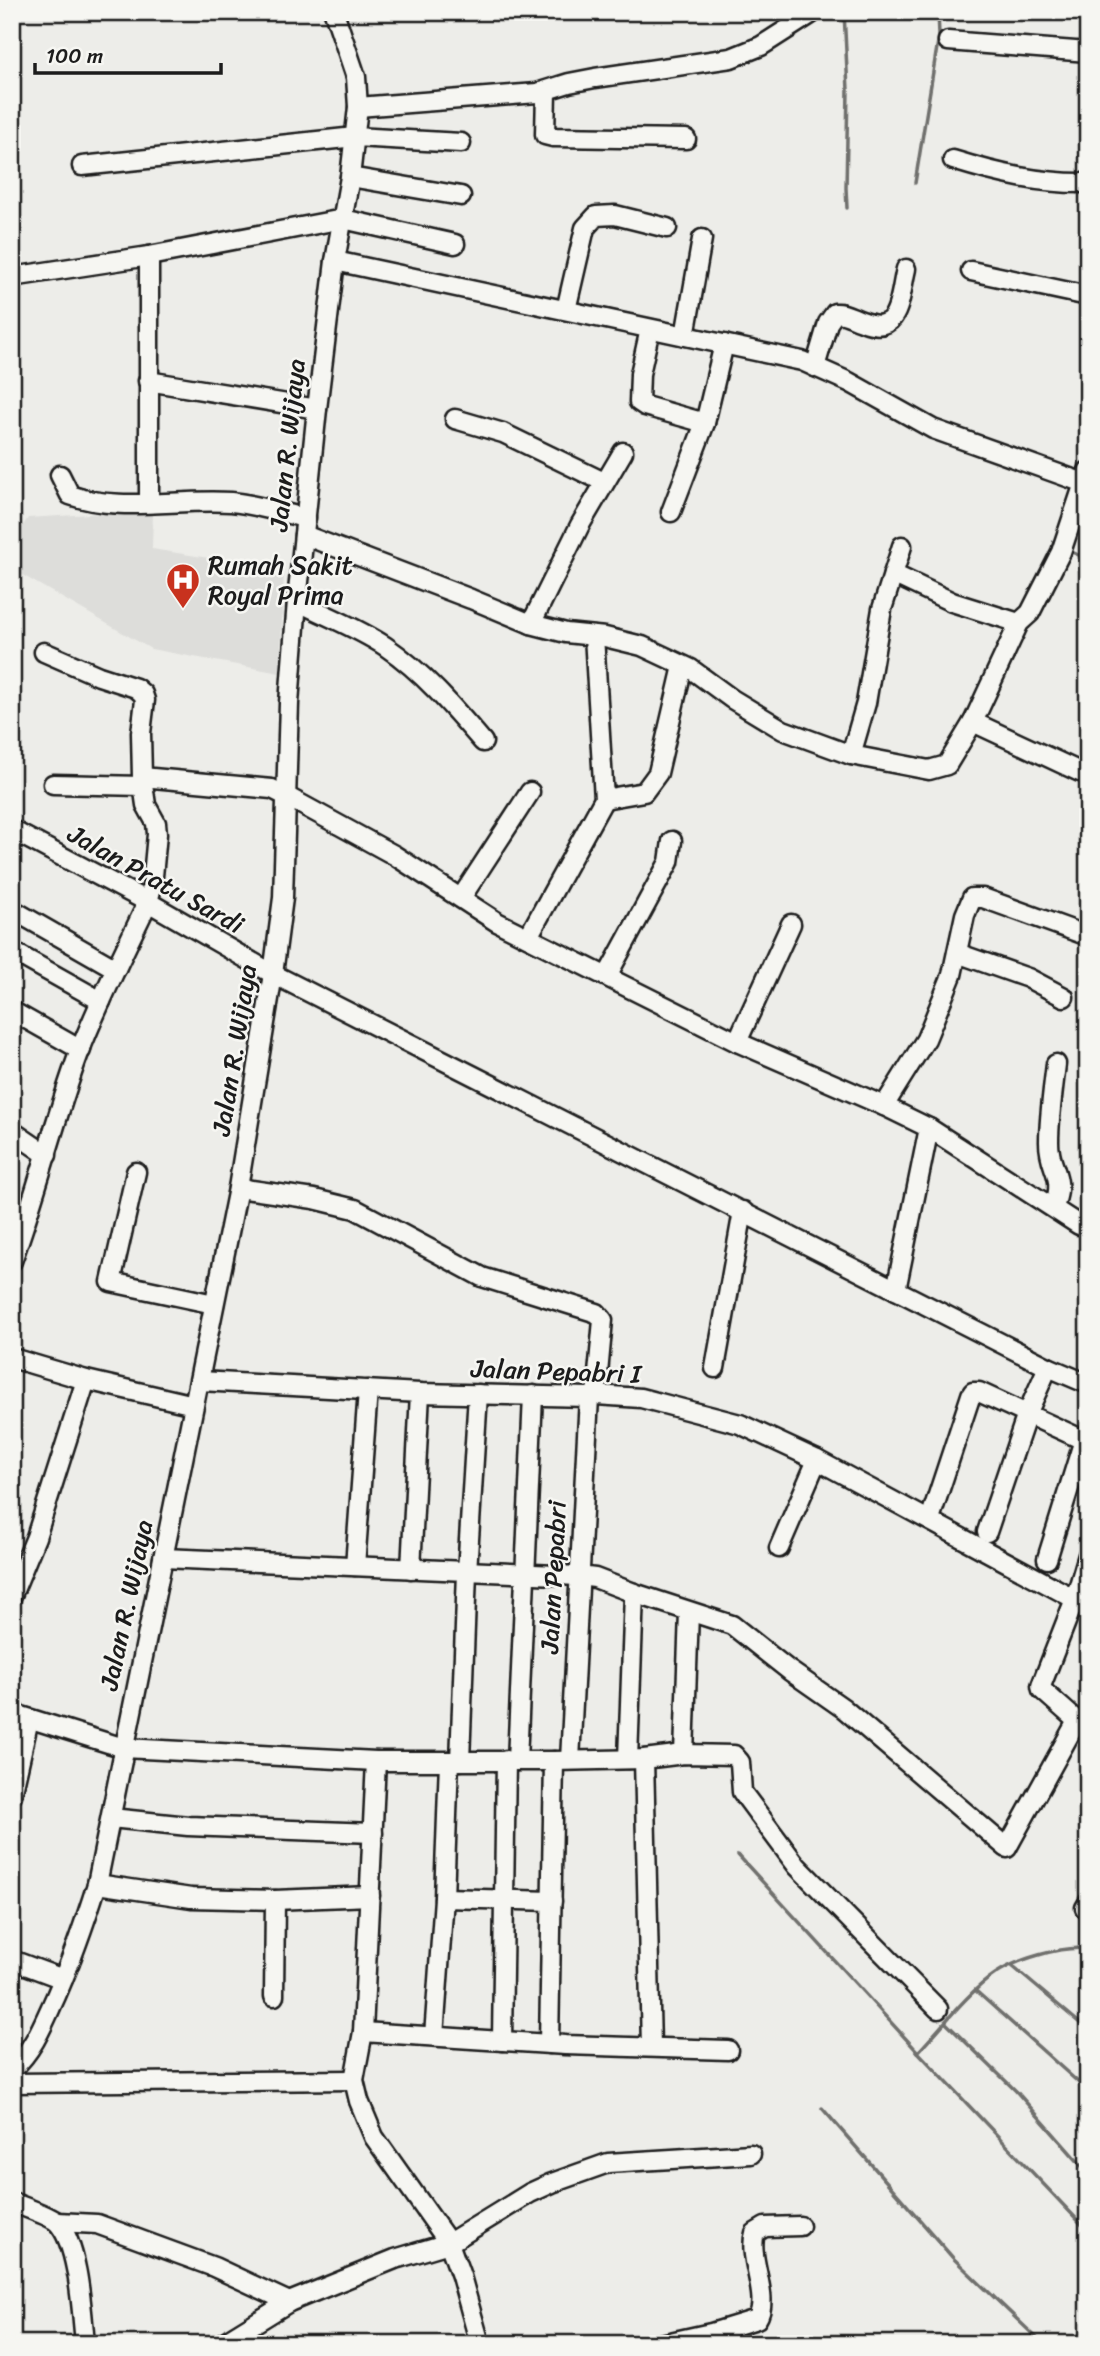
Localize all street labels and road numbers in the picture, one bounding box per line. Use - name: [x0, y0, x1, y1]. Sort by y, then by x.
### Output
- street label: Jalan R. Wijaya: [255, 357, 319, 534]
- street label: Jalan Pratu Sardi: [58, 811, 254, 947]
- street label: Jalan R. Wijaya: [198, 961, 270, 1140]
- street label: Jalan Pepabri I: [469, 1345, 644, 1397]
- street label: Jalan Pepabri: [526, 1498, 580, 1656]
- street label: Jalan R. Wijaya: [85, 1516, 166, 1695]

